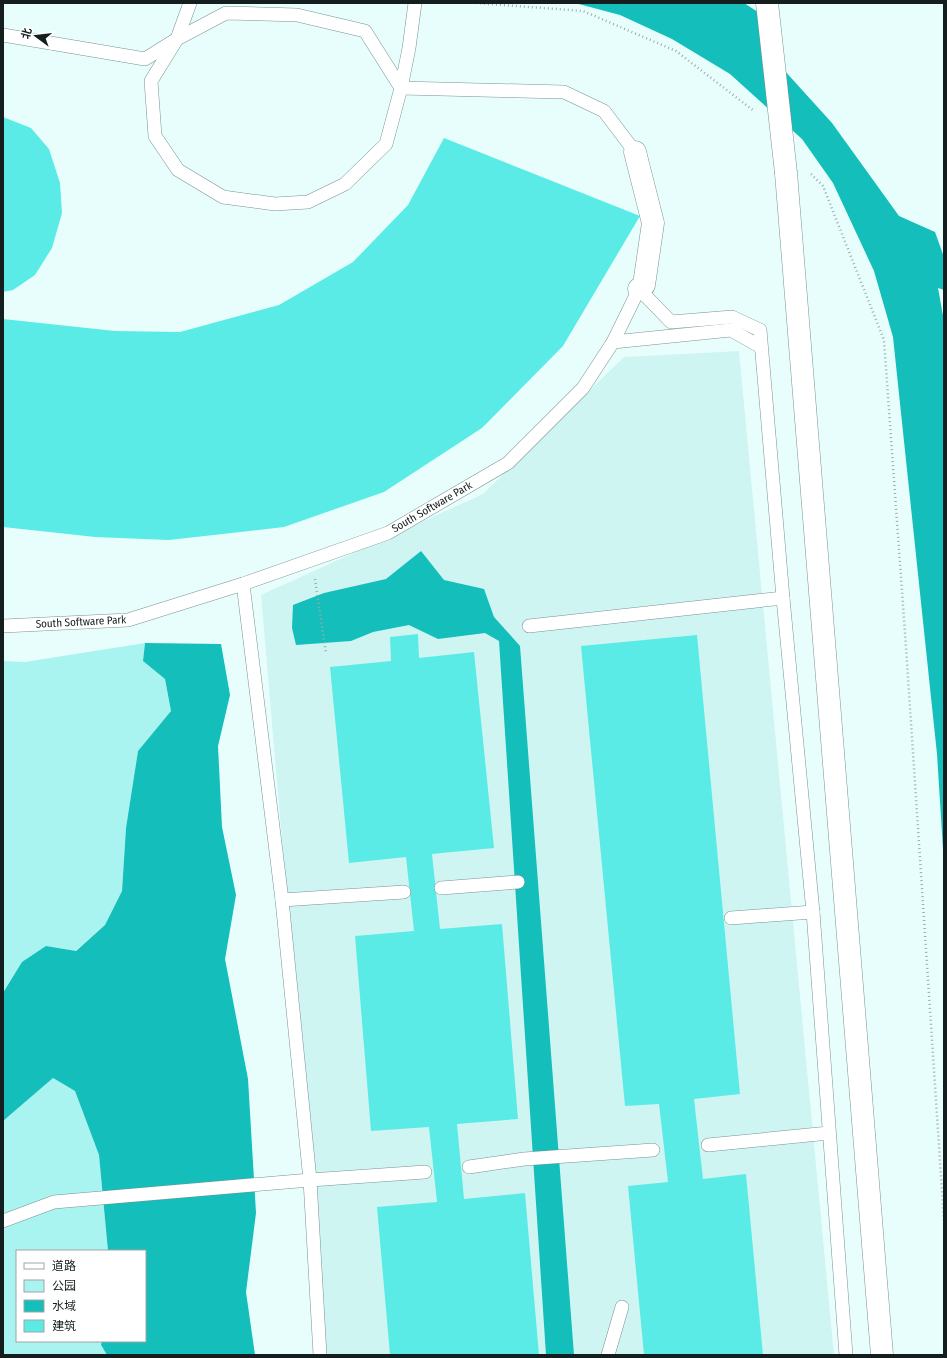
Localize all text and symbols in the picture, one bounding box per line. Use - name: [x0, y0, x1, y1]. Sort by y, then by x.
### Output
- north arrow: [16, 16, 56, 56]
- text: 北: [19, 27, 35, 41]
- street label: South Software Park: [389, 478, 475, 535]
- street label: South Software Park: [35, 613, 128, 631]
- legend: [16, 1250, 146, 1342]
- text: 道路: [52, 1259, 76, 1273]
- text: 公园: [52, 1279, 76, 1293]
- text: 水域: [52, 1299, 76, 1313]
- text: 建筑: [52, 1319, 76, 1333]

